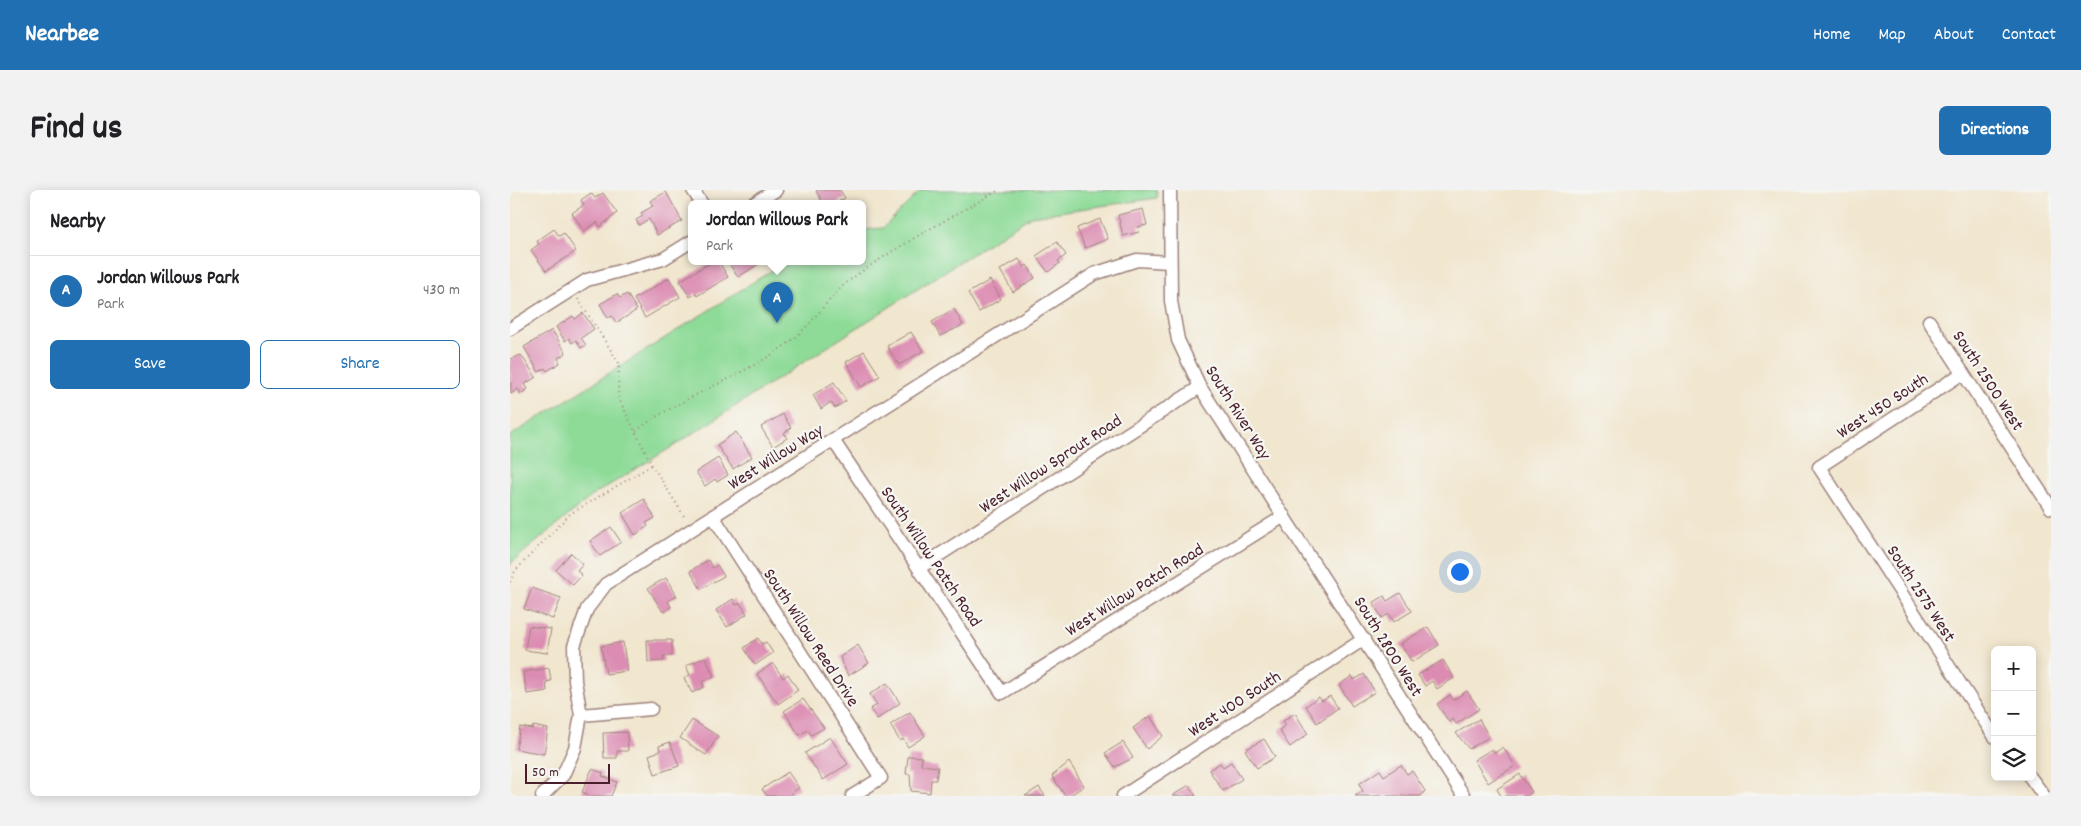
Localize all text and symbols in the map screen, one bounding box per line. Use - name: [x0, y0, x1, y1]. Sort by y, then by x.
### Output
- text: Nearbee: [25, 18, 99, 52]
- text: Home: [1813, 23, 1850, 48]
- text: Map: [1878, 23, 1906, 48]
- text: About: [1934, 23, 1974, 48]
- text: Contact: [2002, 23, 2056, 48]
- text: Find us: [30, 105, 122, 155]
- button: Directions: [1939, 106, 2051, 155]
- popup: [688, 200, 866, 265]
- text: Nearby: [50, 208, 105, 238]
- text: Jordan Willows Park: [706, 208, 848, 235]
- text: Park: [706, 235, 733, 258]
- text: Jordan Willows Park: [97, 266, 239, 293]
- text: A: [62, 279, 70, 302]
- text: 430 m: [423, 279, 460, 302]
- pin: A: [761, 282, 793, 323]
- text: Park: [97, 293, 124, 316]
- street label: South 2500 West: [1945, 326, 2029, 437]
- button: Save: [50, 340, 250, 389]
- button: Share: [260, 340, 460, 389]
- street label: South River Way: [1198, 361, 1276, 466]
- street label: West 450 South: [1833, 368, 1934, 446]
- street label: West Willow Sprout Road: [975, 410, 1128, 521]
- street label: West Willow Way: [724, 418, 830, 497]
- street label: South Willow Patch Road: [873, 482, 986, 633]
- street label: West Willow Patch Road: [1061, 538, 1209, 644]
- street label: South 2575 West: [1879, 541, 1961, 648]
- your location: [1447, 559, 1473, 585]
- street label: South Willow Reed Drive: [756, 564, 864, 713]
- street label: South 2800 West: [1346, 592, 1428, 703]
- map controls: [1991, 646, 2036, 781]
- button: +: [1991, 646, 2036, 691]
- street label: West 400 South: [1184, 666, 1287, 745]
- button: −: [1991, 691, 2036, 736]
- button: layers: [1991, 736, 2036, 781]
- scale bar: [525, 761, 610, 784]
- text: 50 m: [532, 763, 559, 783]

